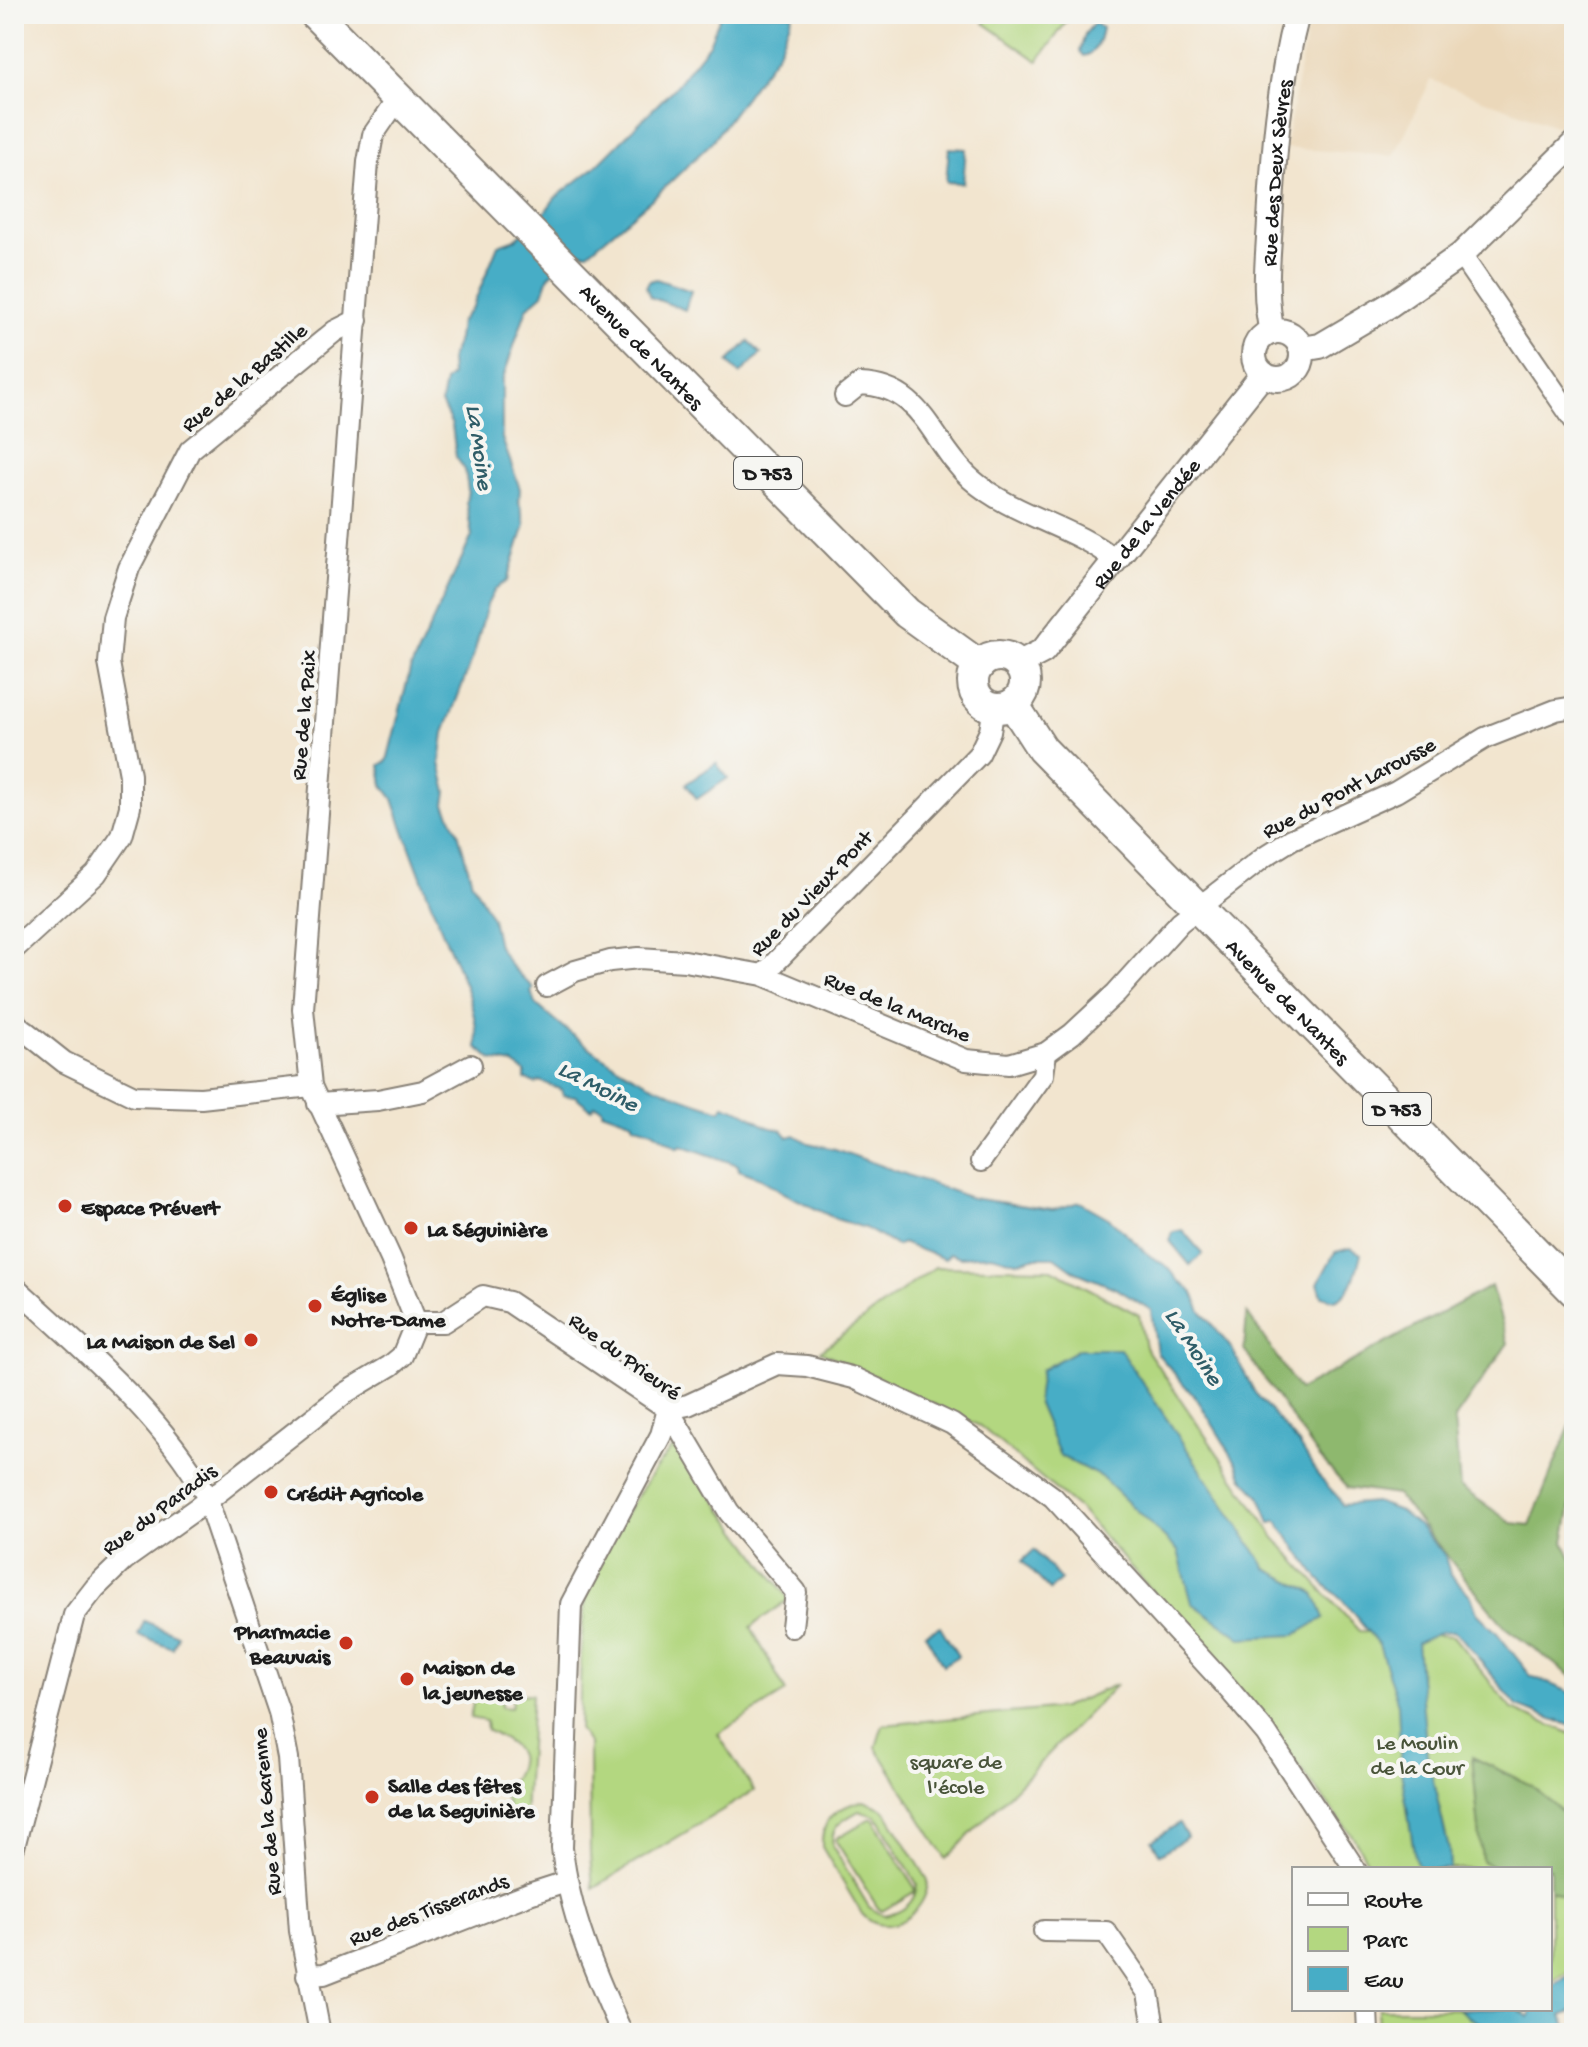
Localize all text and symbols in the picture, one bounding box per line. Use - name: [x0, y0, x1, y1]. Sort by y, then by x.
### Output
- street label: Rue des Deux Sèvres: [1258, 77, 1300, 267]
- street label: Avenue de Nantes: [572, 280, 708, 417]
- street label: Rue de la Bastille: [177, 318, 314, 439]
- water label: La Moine: [457, 403, 498, 494]
- street label: Rue de la Vendée: [1088, 454, 1208, 596]
- road number: D 753: [734, 457, 802, 489]
- street label: Rue de la Paix: [287, 649, 325, 782]
- street label: Rue du Pont Larousse: [1259, 733, 1441, 846]
- street label: Rue du Vieux Pont: [746, 825, 881, 963]
- street label: Avenue de Nantes: [1218, 935, 1354, 1072]
- street label: Rue de la Marche: [819, 967, 974, 1050]
- water label: La Moine: [553, 1056, 644, 1121]
- road number: D 753: [1363, 1093, 1431, 1125]
- marker: Espace Prévert: [56, 1197, 74, 1215]
- place label: Espace Prévert: [81, 1197, 221, 1223]
- marker: La Séguinière: [402, 1219, 420, 1237]
- place label: La Séguinière: [427, 1219, 548, 1245]
- place label: Église Notre-Dame: [331, 1284, 446, 1335]
- marker: Église Notre-Dame: [306, 1297, 324, 1315]
- water label: La Moine: [1157, 1304, 1228, 1393]
- street label: Rue du Prieuré: [562, 1309, 685, 1408]
- place label: La Maison de Sel: [86, 1331, 235, 1357]
- marker: La Maison de Sel: [242, 1331, 260, 1349]
- street label: Rue du Paradis: [98, 1459, 224, 1563]
- marker: Crédit Agricole: [262, 1483, 280, 1501]
- place label: Crédit Agricole: [286, 1483, 424, 1509]
- place label: Pharmacie Beauvais: [234, 1621, 332, 1672]
- marker: Pharmacie Beauvais: [337, 1634, 355, 1652]
- place label: Maison de la jeunesse: [422, 1657, 523, 1708]
- marker: Maison de la jeunesse: [398, 1670, 416, 1688]
- street label: Rue de la Garenne: [249, 1726, 289, 1896]
- park label: Le Moulin de la Cour: [1370, 1732, 1466, 1783]
- park label: square de l'école: [910, 1751, 1003, 1802]
- place label: Salle des fêtes de la Seguinière: [388, 1775, 535, 1826]
- marker: Salle des fêtes de la Seguinière: [363, 1788, 381, 1806]
- legend: [1292, 1867, 1552, 2011]
- street label: Rue des Tisserands: [346, 1869, 513, 1954]
- text: Route: [1364, 1888, 1423, 1917]
- text: Parc: [1363, 1928, 1408, 1957]
- text: Eau: [1364, 1968, 1404, 1997]

